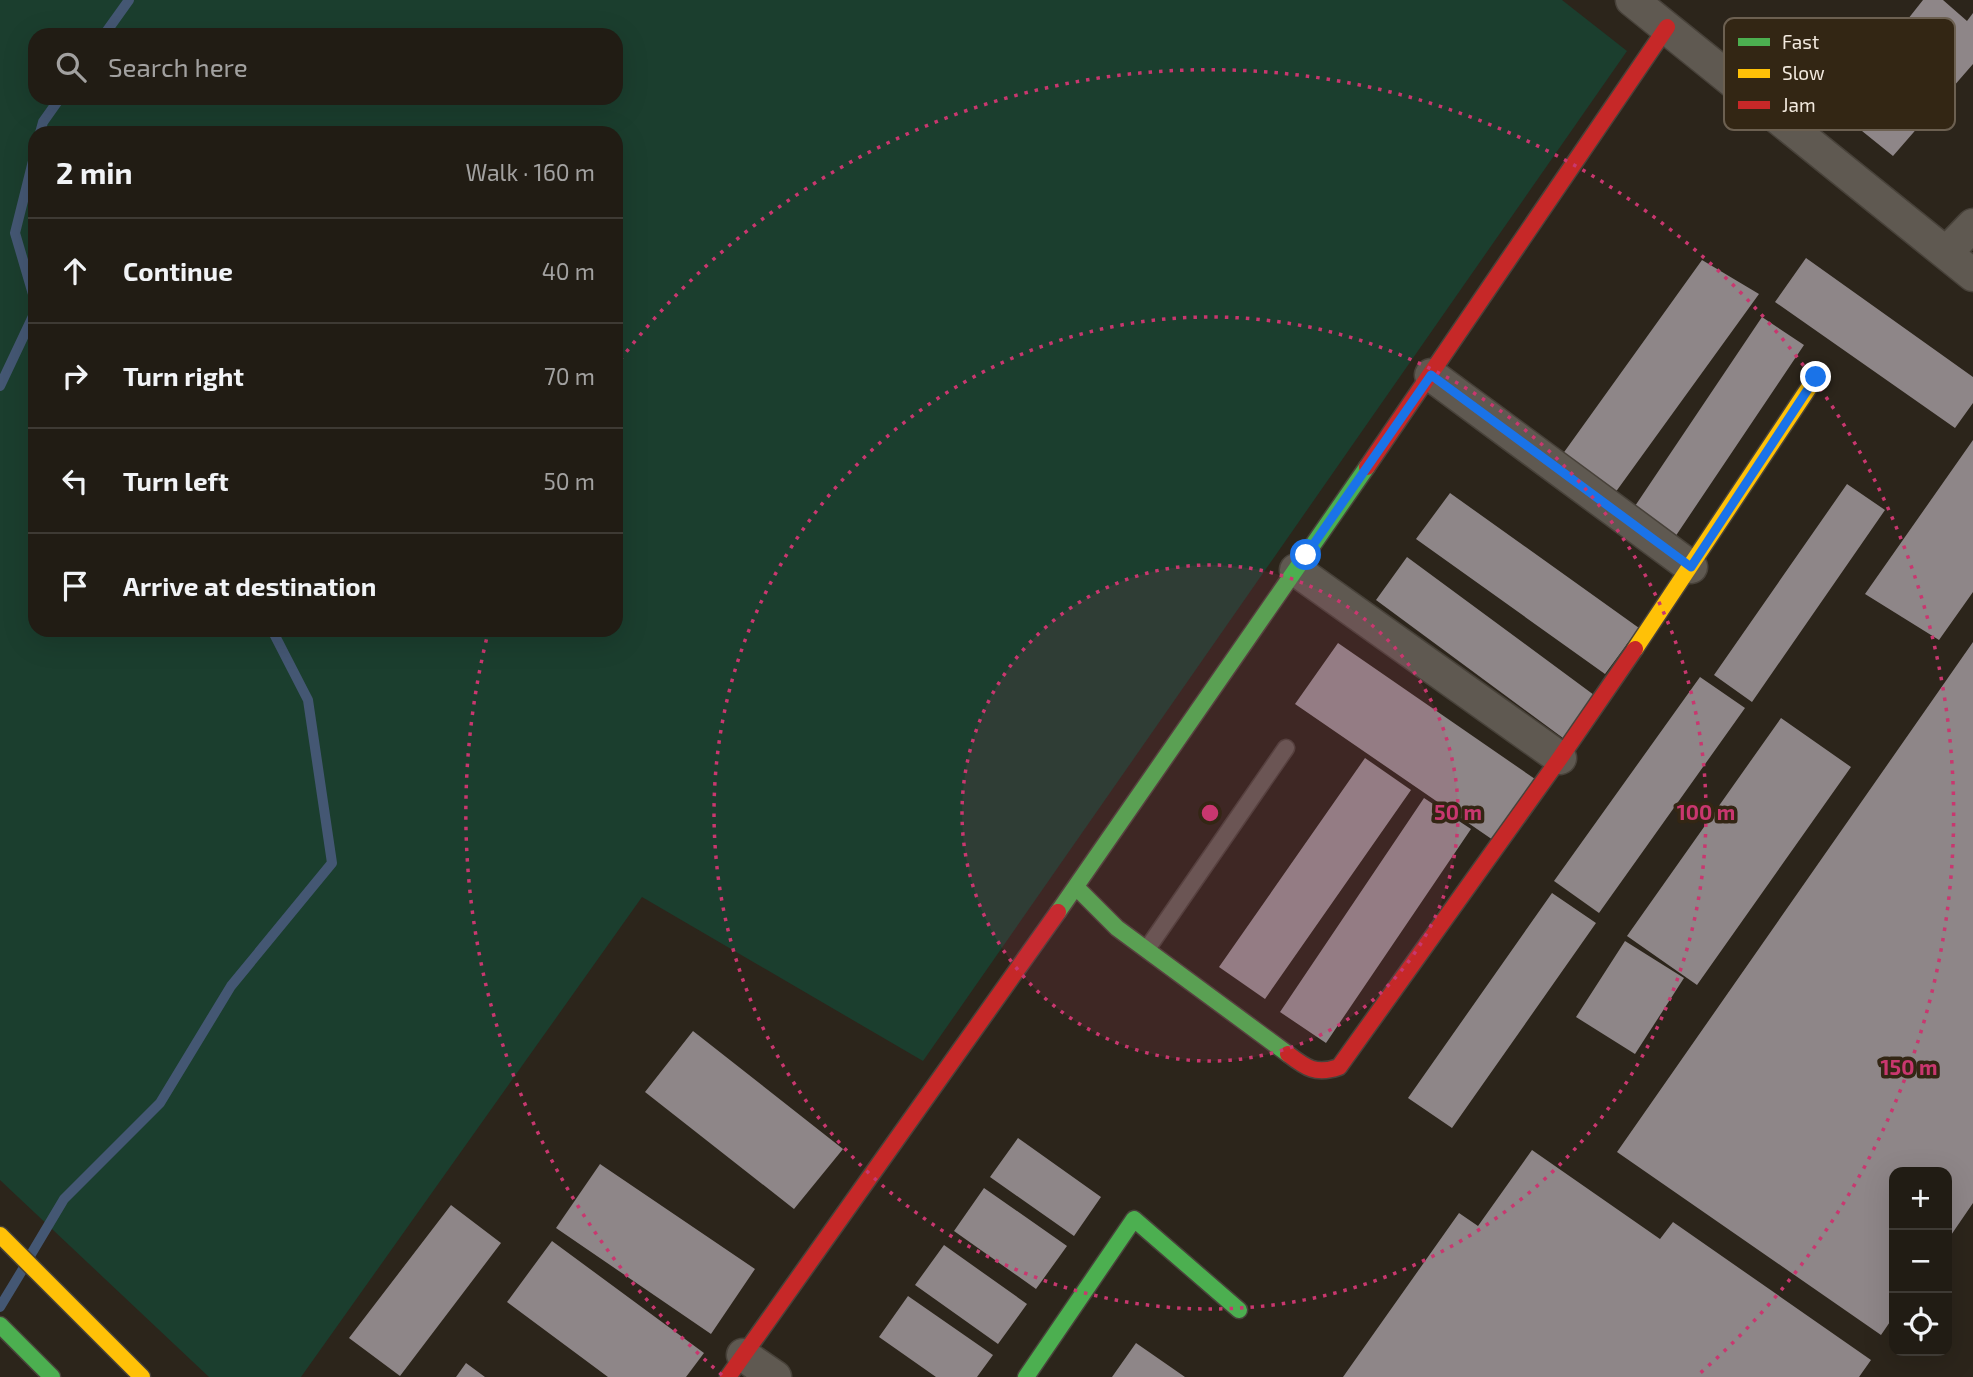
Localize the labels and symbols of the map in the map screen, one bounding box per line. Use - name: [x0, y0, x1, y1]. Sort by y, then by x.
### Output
- legend: [1724, 18, 1955, 130]
- text: Fast: [1782, 30, 1819, 53]
- text: Slow: [1782, 61, 1825, 84]
- text: Jam: [1782, 93, 1816, 116]
- route end: [1800, 361, 1831, 392]
- route start: [1290, 539, 1321, 570]
- text: 50 m: [1434, 799, 1482, 824]
- text: 100 m: [1677, 799, 1735, 824]
- centre of rings: [1198, 801, 1222, 825]
- text: 150 m: [1881, 1054, 1937, 1079]

